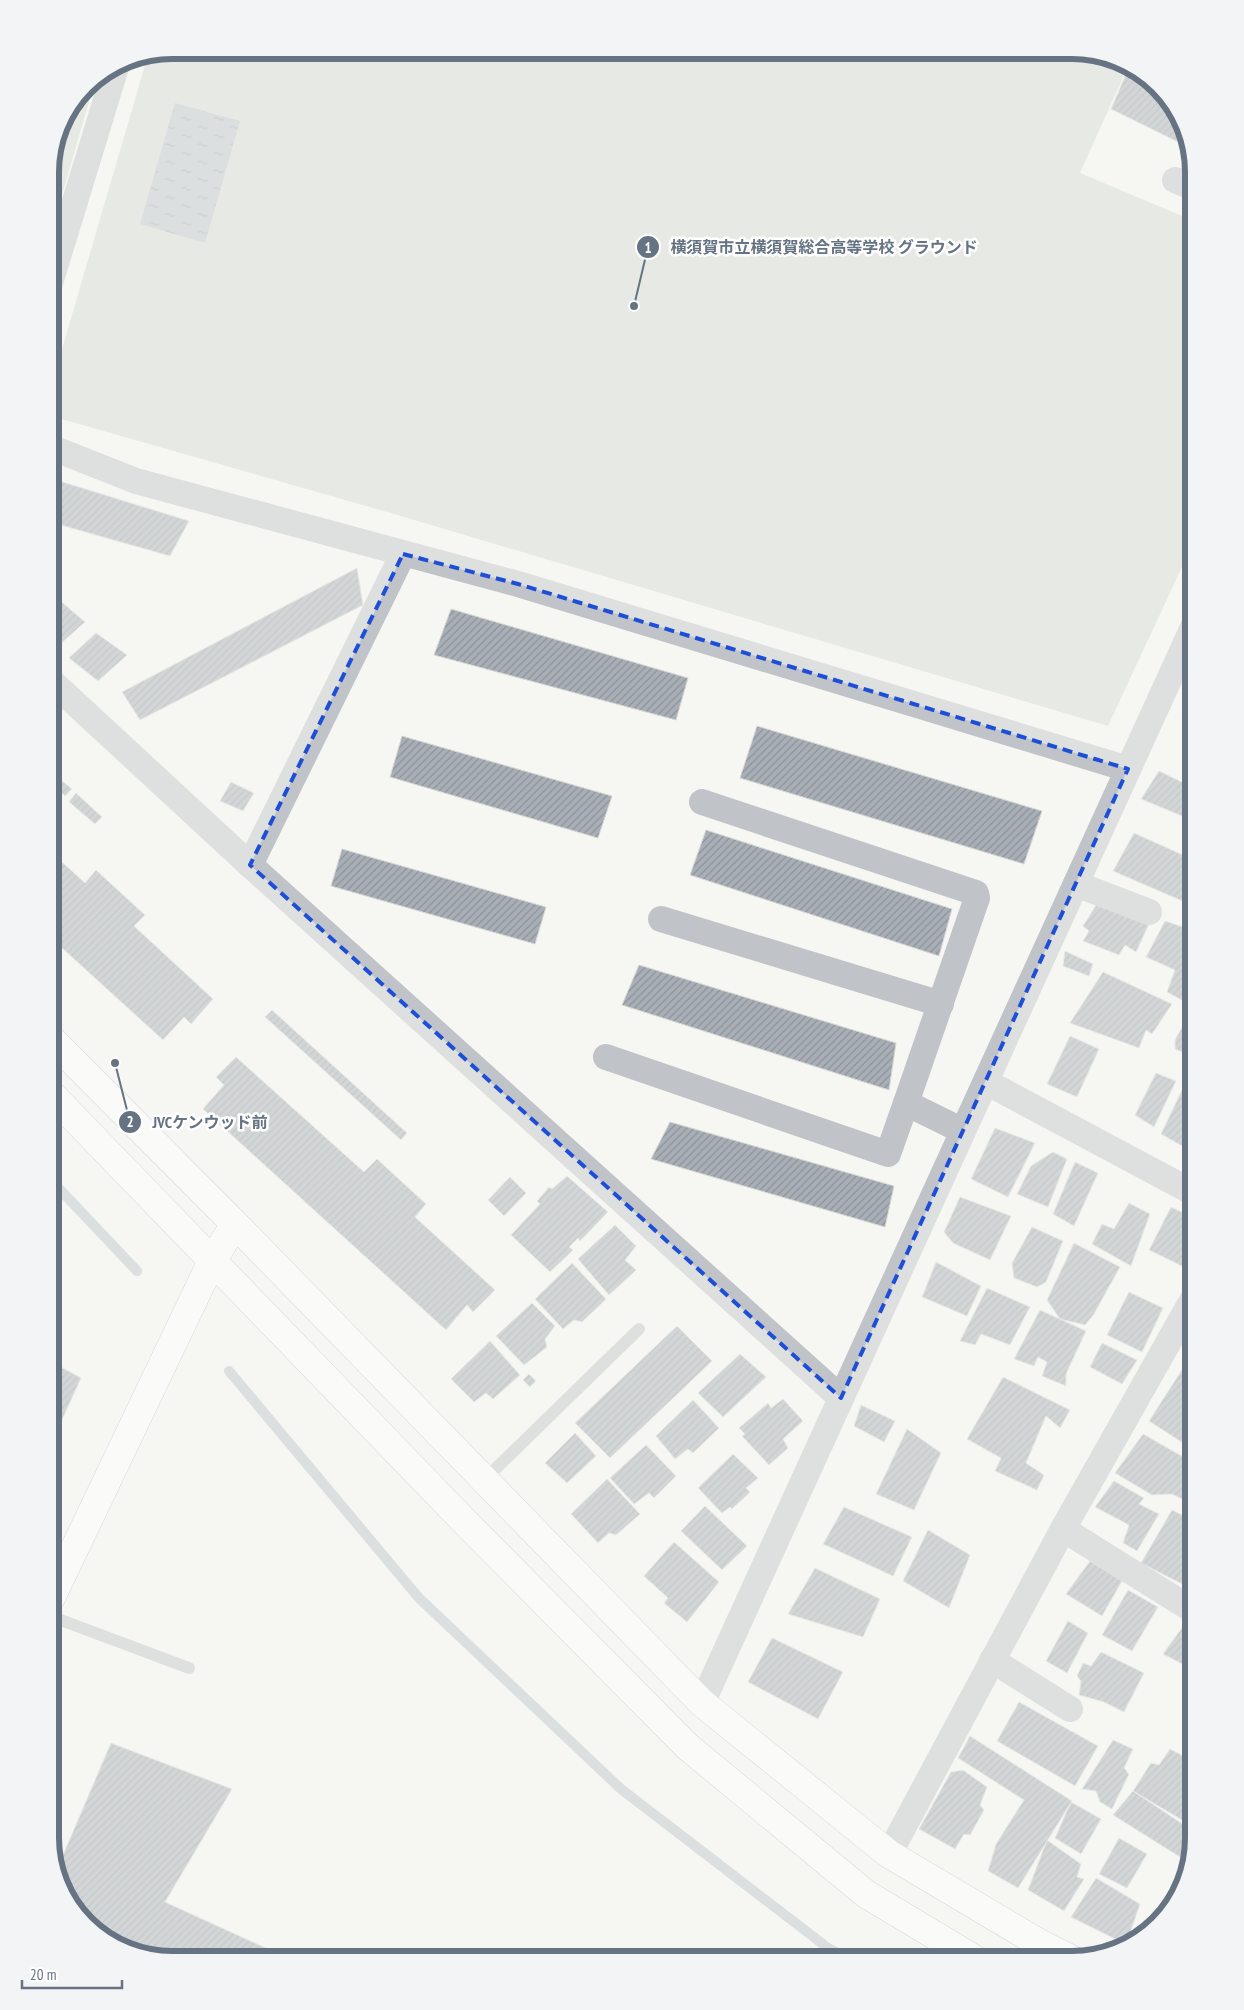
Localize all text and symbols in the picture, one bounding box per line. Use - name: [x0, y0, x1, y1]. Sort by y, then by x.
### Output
- callout: 横須賀市立横須賀総合高等学校 グラウンド: [635, 232, 987, 263]
- text: 横須賀市立横須賀総合高等学校 グラウンド: [670, 237, 978, 257]
- text: 1: [644, 238, 652, 257]
- callout: JVCケンウッド前: [118, 1107, 278, 1138]
- text: 2: [126, 1112, 134, 1131]
- text: JVCケンウッド前: [151, 1112, 268, 1132]
- scale bar: [22, 1958, 122, 1990]
- text: 20 m: [30, 1965, 56, 1984]

